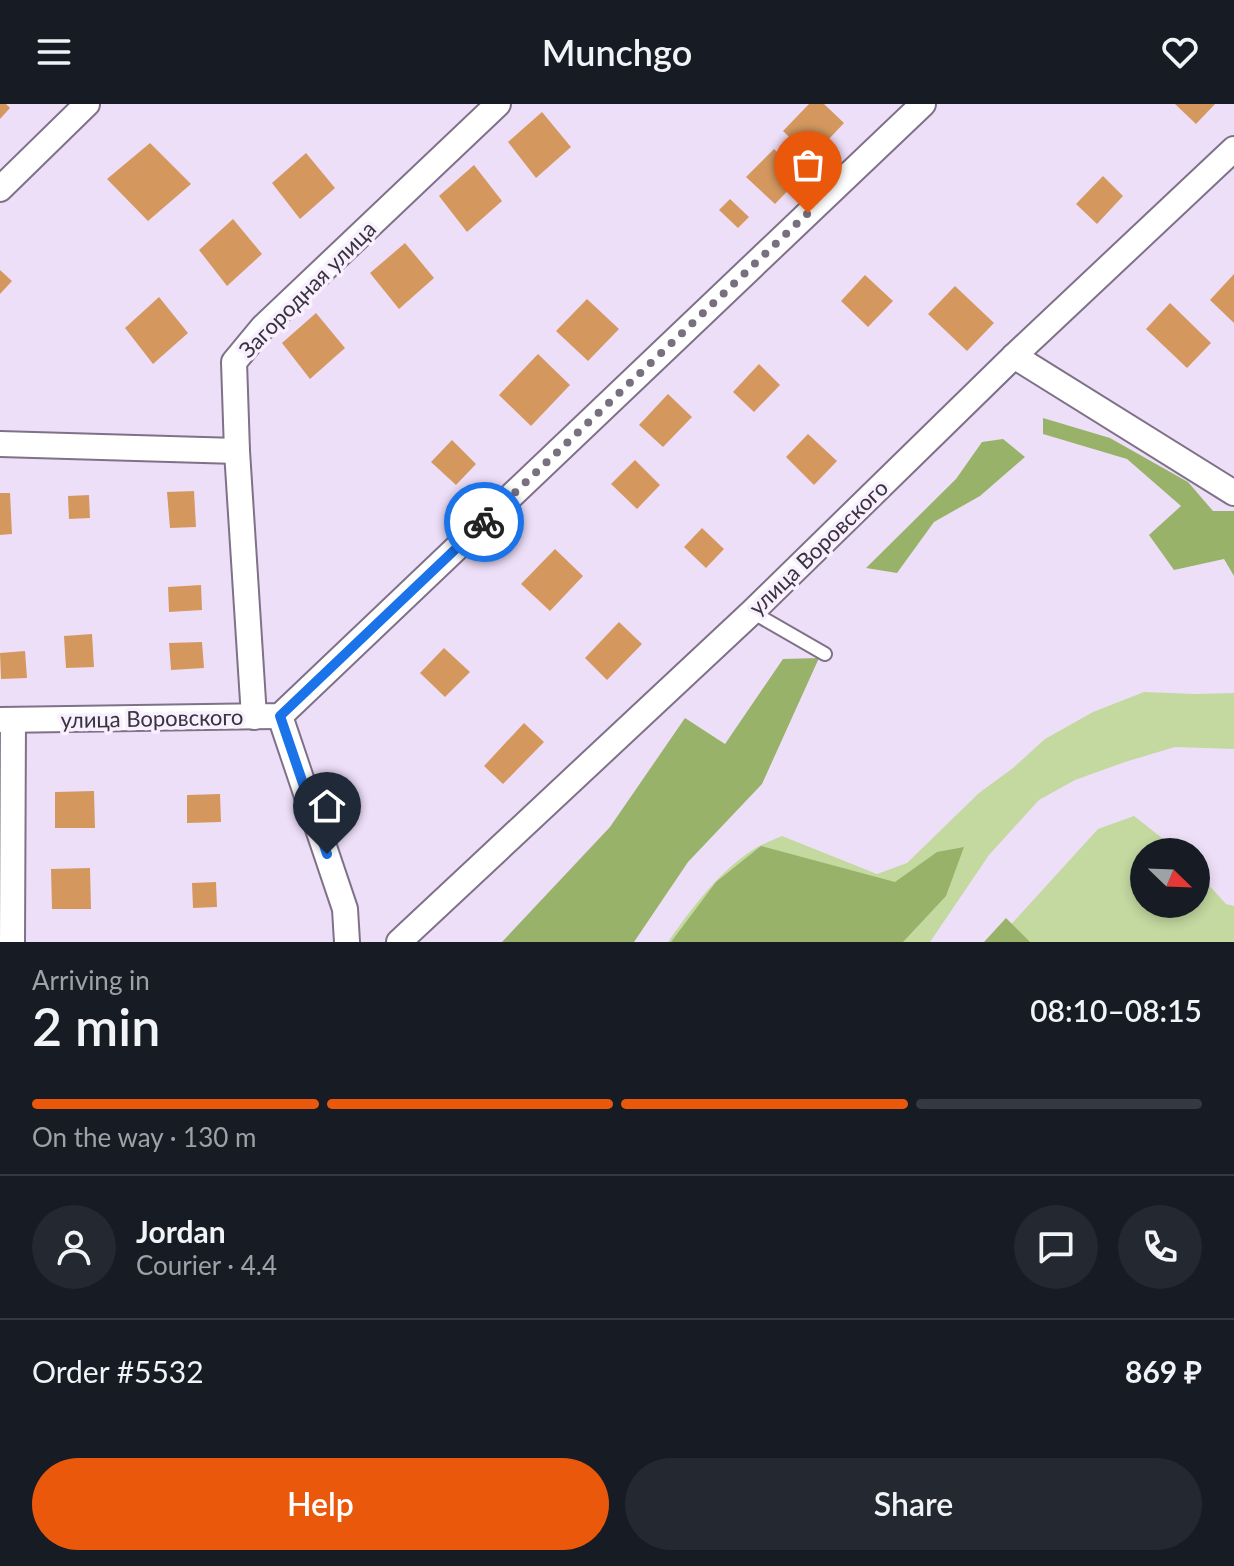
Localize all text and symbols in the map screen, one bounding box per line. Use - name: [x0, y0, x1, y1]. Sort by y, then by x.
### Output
- icon: menu: [32, 30, 76, 74]
- text: Munchgo: [542, 30, 692, 74]
- icon: heart: [1158, 30, 1202, 74]
- pin: [774, 131, 842, 213]
- icon: bag: [786, 143, 830, 187]
- street label: Загородная улица: [233, 215, 381, 363]
- street label: улица Воровского: [743, 474, 893, 620]
- courier: [444, 482, 524, 562]
- icon: bike: [462, 500, 506, 544]
- street label: улица Воровского: [60, 703, 244, 733]
- pin: [293, 772, 361, 854]
- icon: home: [305, 784, 349, 828]
- north arrow: [1130, 838, 1210, 918]
- map controls: [1130, 838, 1210, 918]
- text: Arriving in: [32, 964, 150, 996]
- text: 08:10–08:15: [1030, 992, 1202, 1028]
- text: 2 min: [32, 995, 160, 1057]
- text: On the way · 130 m: [32, 1121, 256, 1153]
- button: person: [32, 1205, 116, 1289]
- button: chat: [1014, 1205, 1098, 1289]
- button: phone: [1118, 1205, 1202, 1289]
- text: Jordan: [136, 1213, 226, 1249]
- text: Courier · 4.4: [136, 1249, 277, 1281]
- text: Order #5532: [32, 1353, 204, 1389]
- text: 869 ₽: [1125, 1353, 1202, 1389]
- button: Help: [32, 1458, 609, 1550]
- button: Share: [625, 1458, 1202, 1550]

